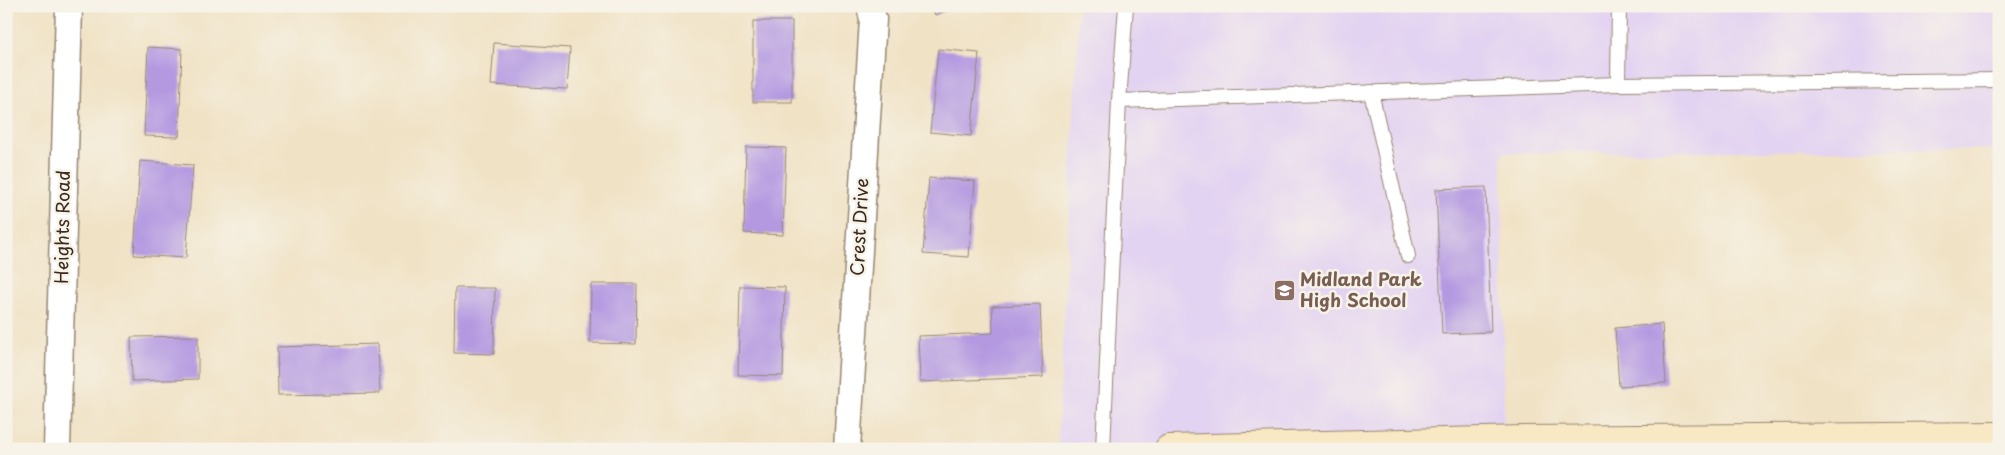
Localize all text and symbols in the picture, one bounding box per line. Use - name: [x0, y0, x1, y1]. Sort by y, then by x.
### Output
- street label: Heights Road: [47, 170, 76, 284]
- street label: Crest Drive: [842, 177, 875, 276]
- place label: Midland Park High School: [1300, 265, 1422, 313]
- school or university icon: Midland Park High School: [1272, 278, 1296, 302]

